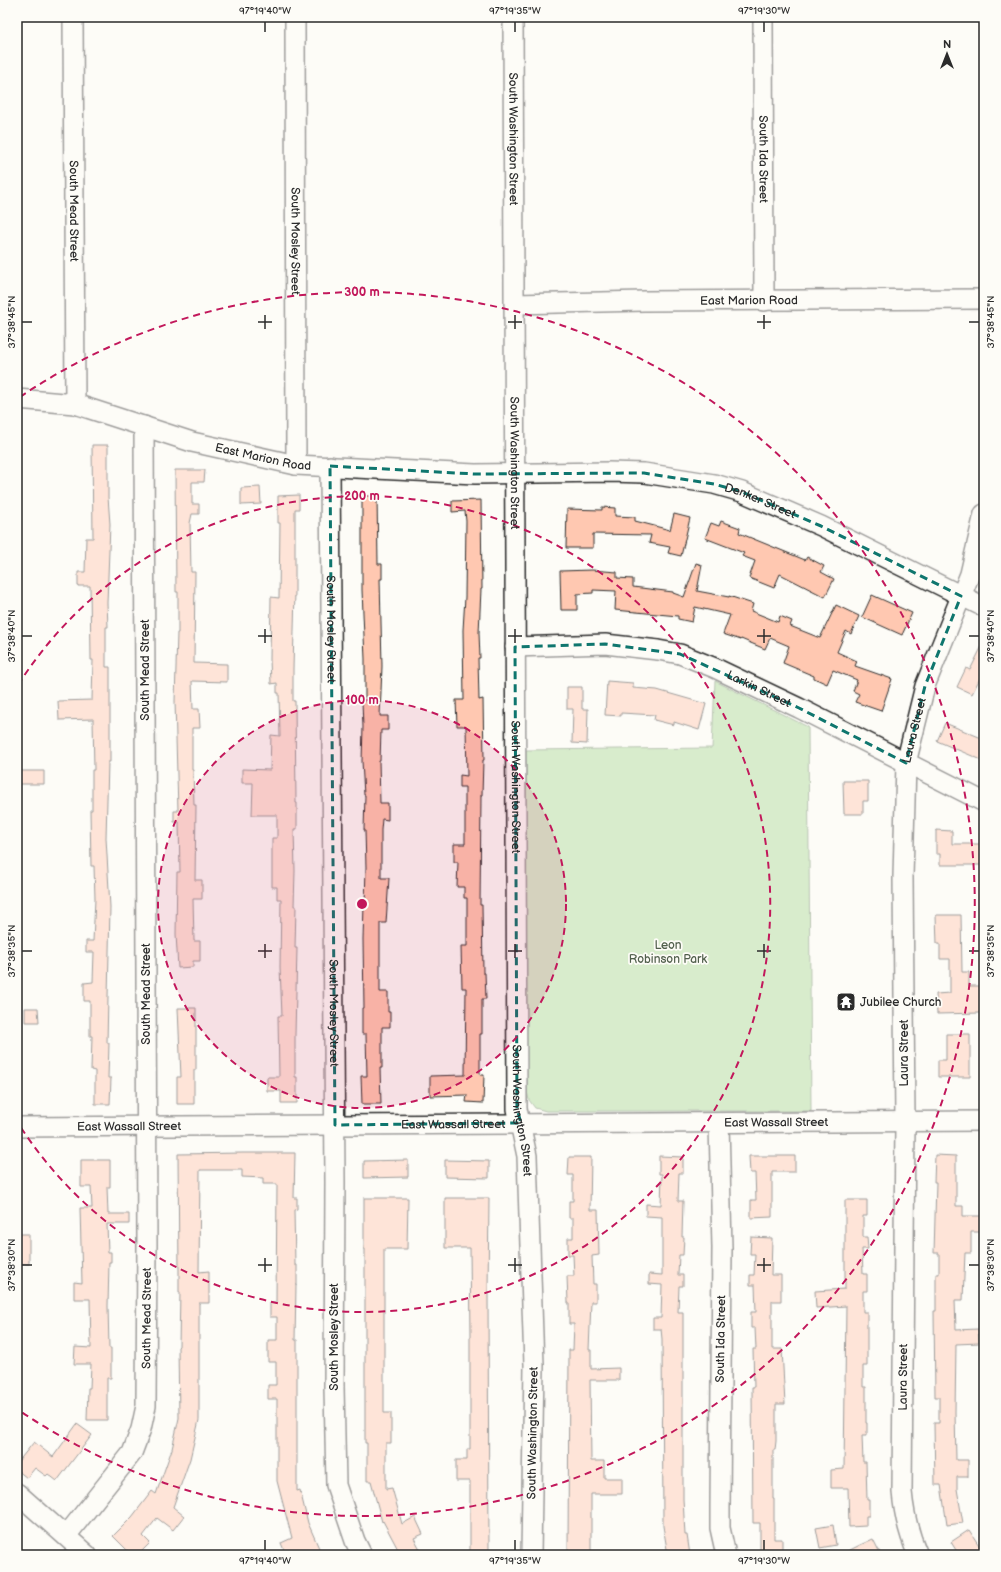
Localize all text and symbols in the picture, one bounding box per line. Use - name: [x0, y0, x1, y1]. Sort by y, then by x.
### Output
- text: 97°19'40"W: [239, 5, 291, 17]
- text: 97°19'35"W: [489, 5, 541, 17]
- text: 97°19'30"W: [738, 5, 790, 17]
- north arrow: [927, 34, 967, 74]
- text: N: [943, 38, 951, 51]
- street label: South Washington Street: [506, 73, 521, 206]
- street label: South Ida Street: [756, 115, 771, 203]
- street label: South Mead Street: [66, 160, 82, 262]
- street label: South Mosley Street: [288, 187, 303, 295]
- text: 300 m: [344, 285, 380, 300]
- street label: East Marion Road: [700, 293, 798, 308]
- text: 37°38'45"N: [6, 296, 18, 348]
- text: 37°38'45"N: [985, 296, 997, 348]
- street label: South Washington Street: [507, 397, 522, 530]
- street label: East Marion Road: [214, 440, 312, 473]
- street label: Denker Street: [723, 480, 798, 522]
- text: 200 m: [344, 489, 380, 504]
- street label: South Mosley Street: [323, 575, 339, 683]
- text: 37°38'40"N: [6, 609, 18, 663]
- text: 37°38'40"N: [985, 609, 997, 663]
- street label: South Mead Street: [138, 619, 153, 721]
- street label: Larkin Street: [724, 667, 794, 711]
- text: 100 m: [345, 693, 379, 708]
- street label: Laura Street: [899, 696, 929, 765]
- street label: South Washington Street: [508, 721, 524, 854]
- centre of rings: [355, 897, 369, 911]
- text: 37°38'35"N: [6, 924, 18, 978]
- text: 37°38'35"N: [985, 924, 997, 978]
- park label: Leon Robinson Park: [629, 938, 707, 967]
- street label: South Mead Street: [139, 943, 154, 1045]
- street label: South Mosley Street: [326, 959, 342, 1067]
- temple icon: Jubilee Church: [835, 991, 857, 1013]
- place label: Jubilee Church: [860, 995, 942, 1010]
- street label: Laura Street: [897, 1019, 912, 1086]
- street label: South Washington Street: [509, 1045, 535, 1177]
- street label: East Wassall Street: [724, 1114, 828, 1130]
- street label: East Wassall Street: [401, 1116, 505, 1132]
- street label: East Wassall Street: [77, 1118, 181, 1134]
- text: 37°38'30"N: [6, 1238, 18, 1292]
- text: 37°38'30"N: [985, 1238, 997, 1292]
- street label: South Mead Street: [139, 1267, 154, 1369]
- street label: South Mosley Street: [327, 1283, 342, 1391]
- street label: South Ida Street: [713, 1295, 729, 1383]
- street label: Laura Street: [895, 1343, 911, 1411]
- street label: South Washington Street: [524, 1366, 542, 1499]
- text: 97°19'40"W: [239, 1555, 291, 1567]
- text: 97°19'35"W: [489, 1555, 541, 1567]
- text: 97°19'30"W: [738, 1555, 790, 1567]

